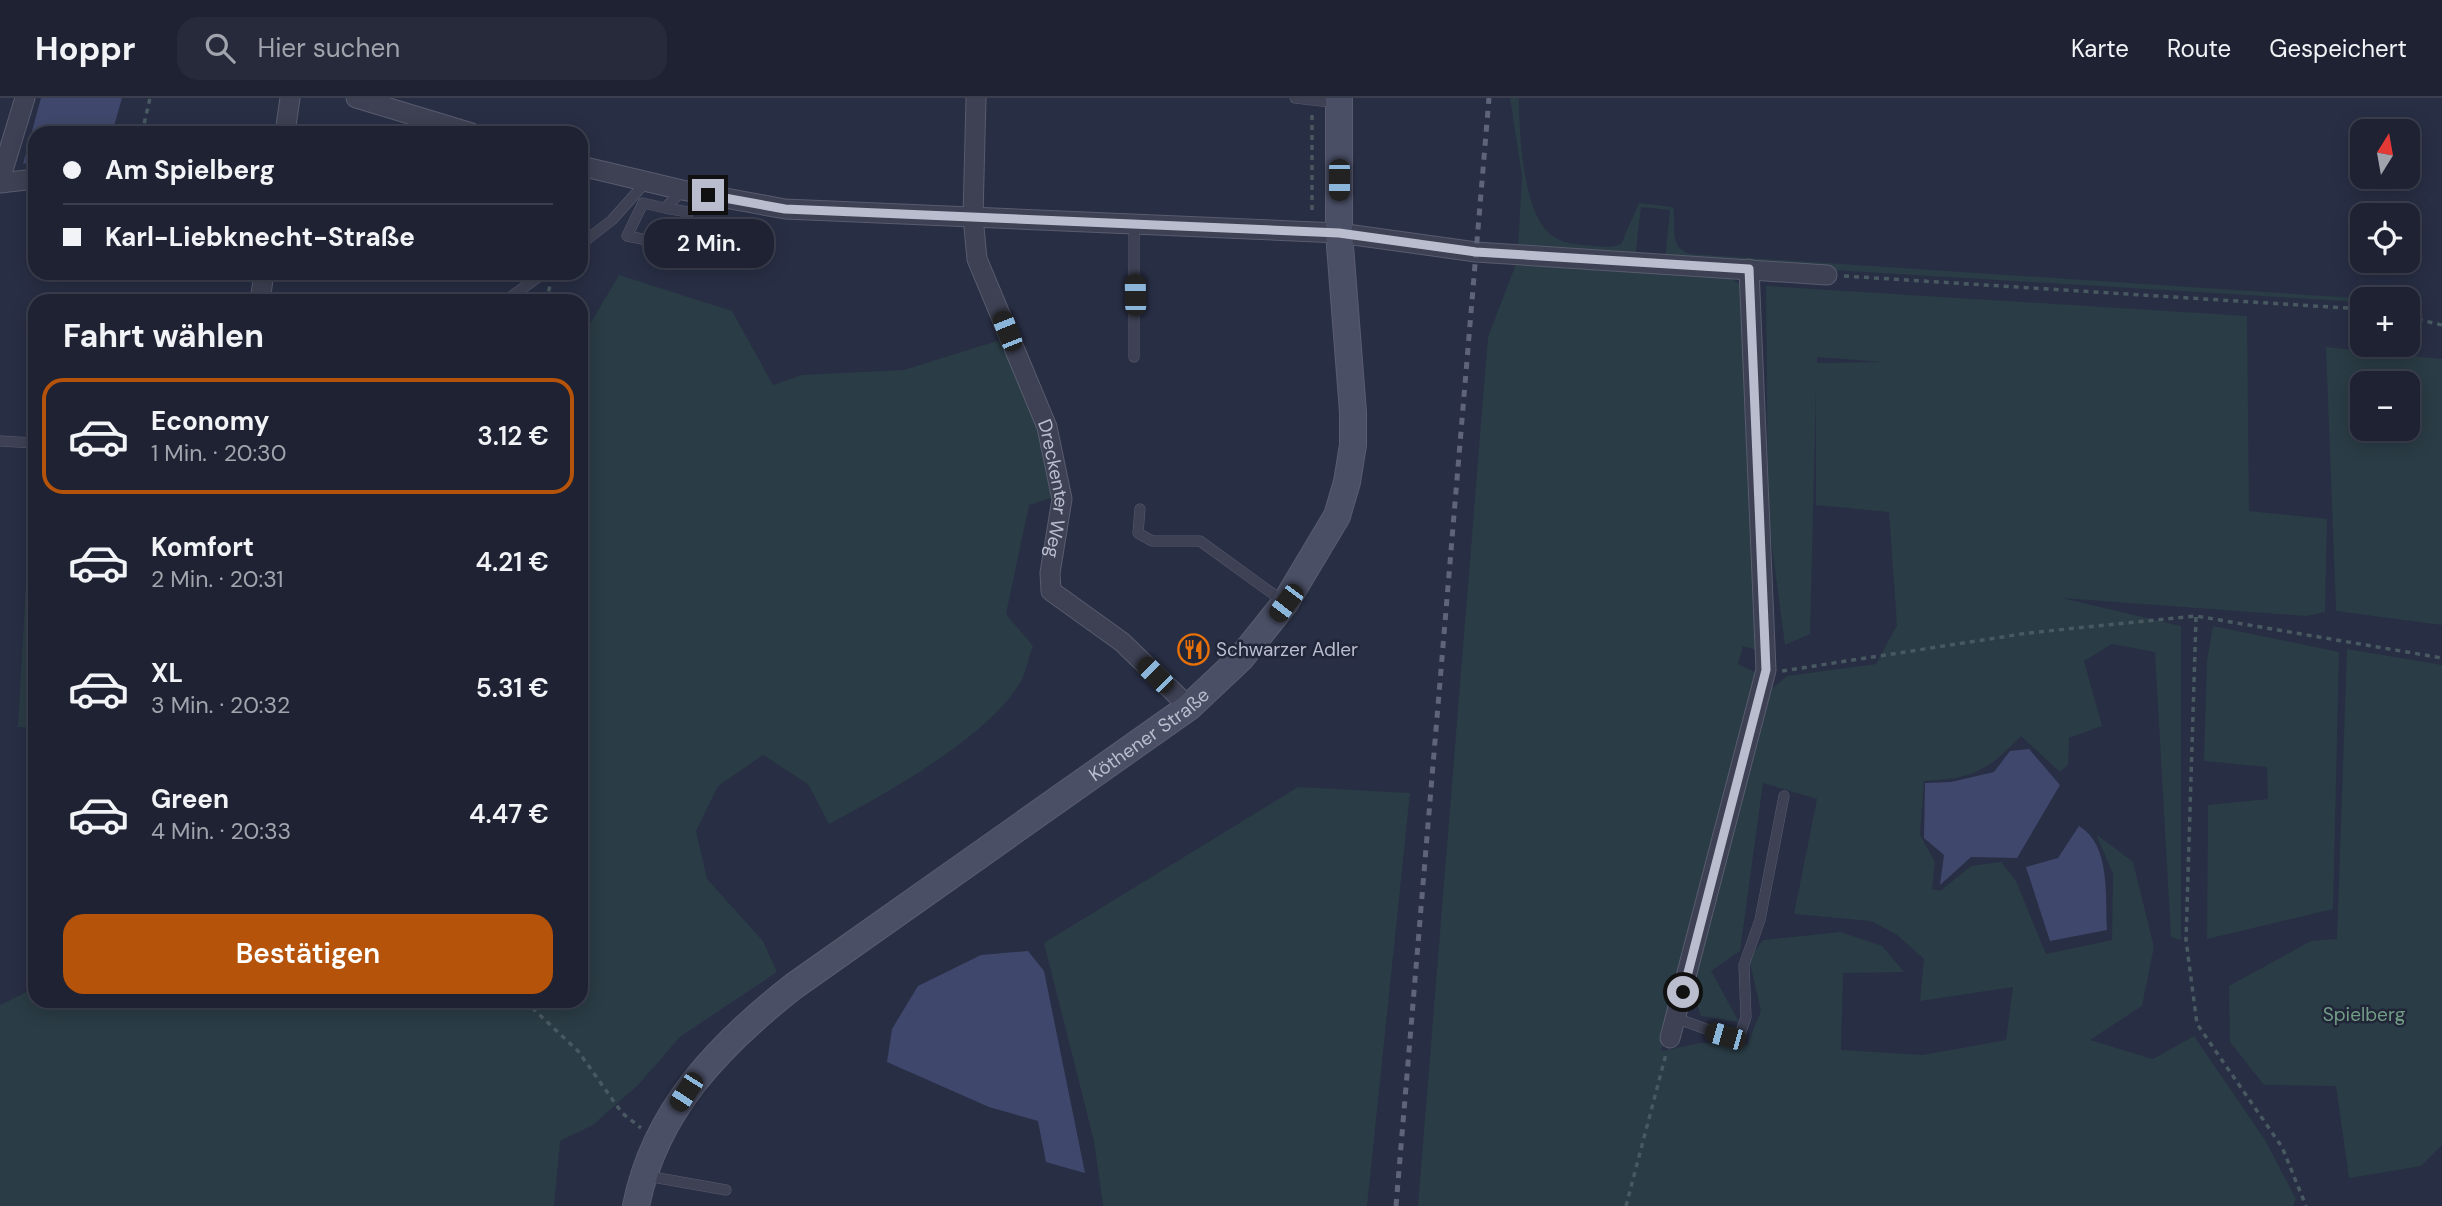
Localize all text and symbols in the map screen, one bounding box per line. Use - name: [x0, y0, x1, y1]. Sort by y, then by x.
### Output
- search box: [177, 17, 667, 80]
- text: Hoppr: [35, 27, 135, 70]
- icon: search: [201, 29, 239, 67]
- text: Hier suchen: [257, 31, 400, 65]
- text: Karte: [2071, 33, 2129, 64]
- text: Route: [2167, 33, 2231, 64]
- text: Gespeichert: [2269, 33, 2407, 64]
- north arrow: [2350, 119, 2420, 189]
- map controls: [2350, 119, 2420, 441]
- text: Am Spielberg: [105, 153, 275, 187]
- car: [1329, 159, 1350, 201]
- route end: [692, 179, 724, 211]
- button: locate: [2350, 203, 2420, 273]
- text: Karl-Liebknecht-Straße: [105, 220, 415, 254]
- callout: 2 Min.: [643, 220, 773, 268]
- text: 2 Min.: [677, 228, 741, 258]
- car: [1125, 274, 1146, 316]
- button: +: [2350, 287, 2420, 357]
- car: [990, 308, 1025, 354]
- text: Fahrt wählen: [63, 315, 264, 357]
- button: −: [2350, 371, 2420, 441]
- text: Economy: [151, 404, 269, 438]
- icon: car: [67, 405, 130, 468]
- street label: Dreckenter Weg: [1033, 415, 1075, 560]
- text: 3.12 €: [477, 419, 549, 453]
- text: 1 Min. · 20:30: [151, 438, 286, 468]
- text: Komfort: [151, 530, 254, 564]
- icon: car: [67, 531, 130, 594]
- text: 4.21 €: [475, 545, 549, 579]
- text: 2 Min. · 20:31: [151, 564, 284, 594]
- car: [1265, 580, 1308, 626]
- restaurant icon: Schwarzer Adler: [1176, 632, 1210, 666]
- place label: Schwarzer Adler: [1216, 637, 1358, 662]
- car: [1133, 653, 1178, 697]
- text: XL: [151, 656, 183, 690]
- icon: car: [67, 657, 130, 720]
- text: 5.31 €: [476, 671, 549, 705]
- street label: Köthener Straße: [1084, 682, 1214, 787]
- text: 3 Min. · 20:32: [151, 690, 290, 720]
- text: Green: [151, 782, 229, 816]
- icon: car: [67, 783, 130, 846]
- text: 4.47 €: [469, 797, 549, 831]
- text: 4 Min. · 20:33: [151, 816, 291, 846]
- button: Bestätigen: [63, 914, 553, 994]
- route start: [1667, 976, 1699, 1008]
- park label: Spielberg: [2323, 1002, 2406, 1027]
- car: [1702, 1020, 1749, 1052]
- car: [666, 1069, 707, 1115]

